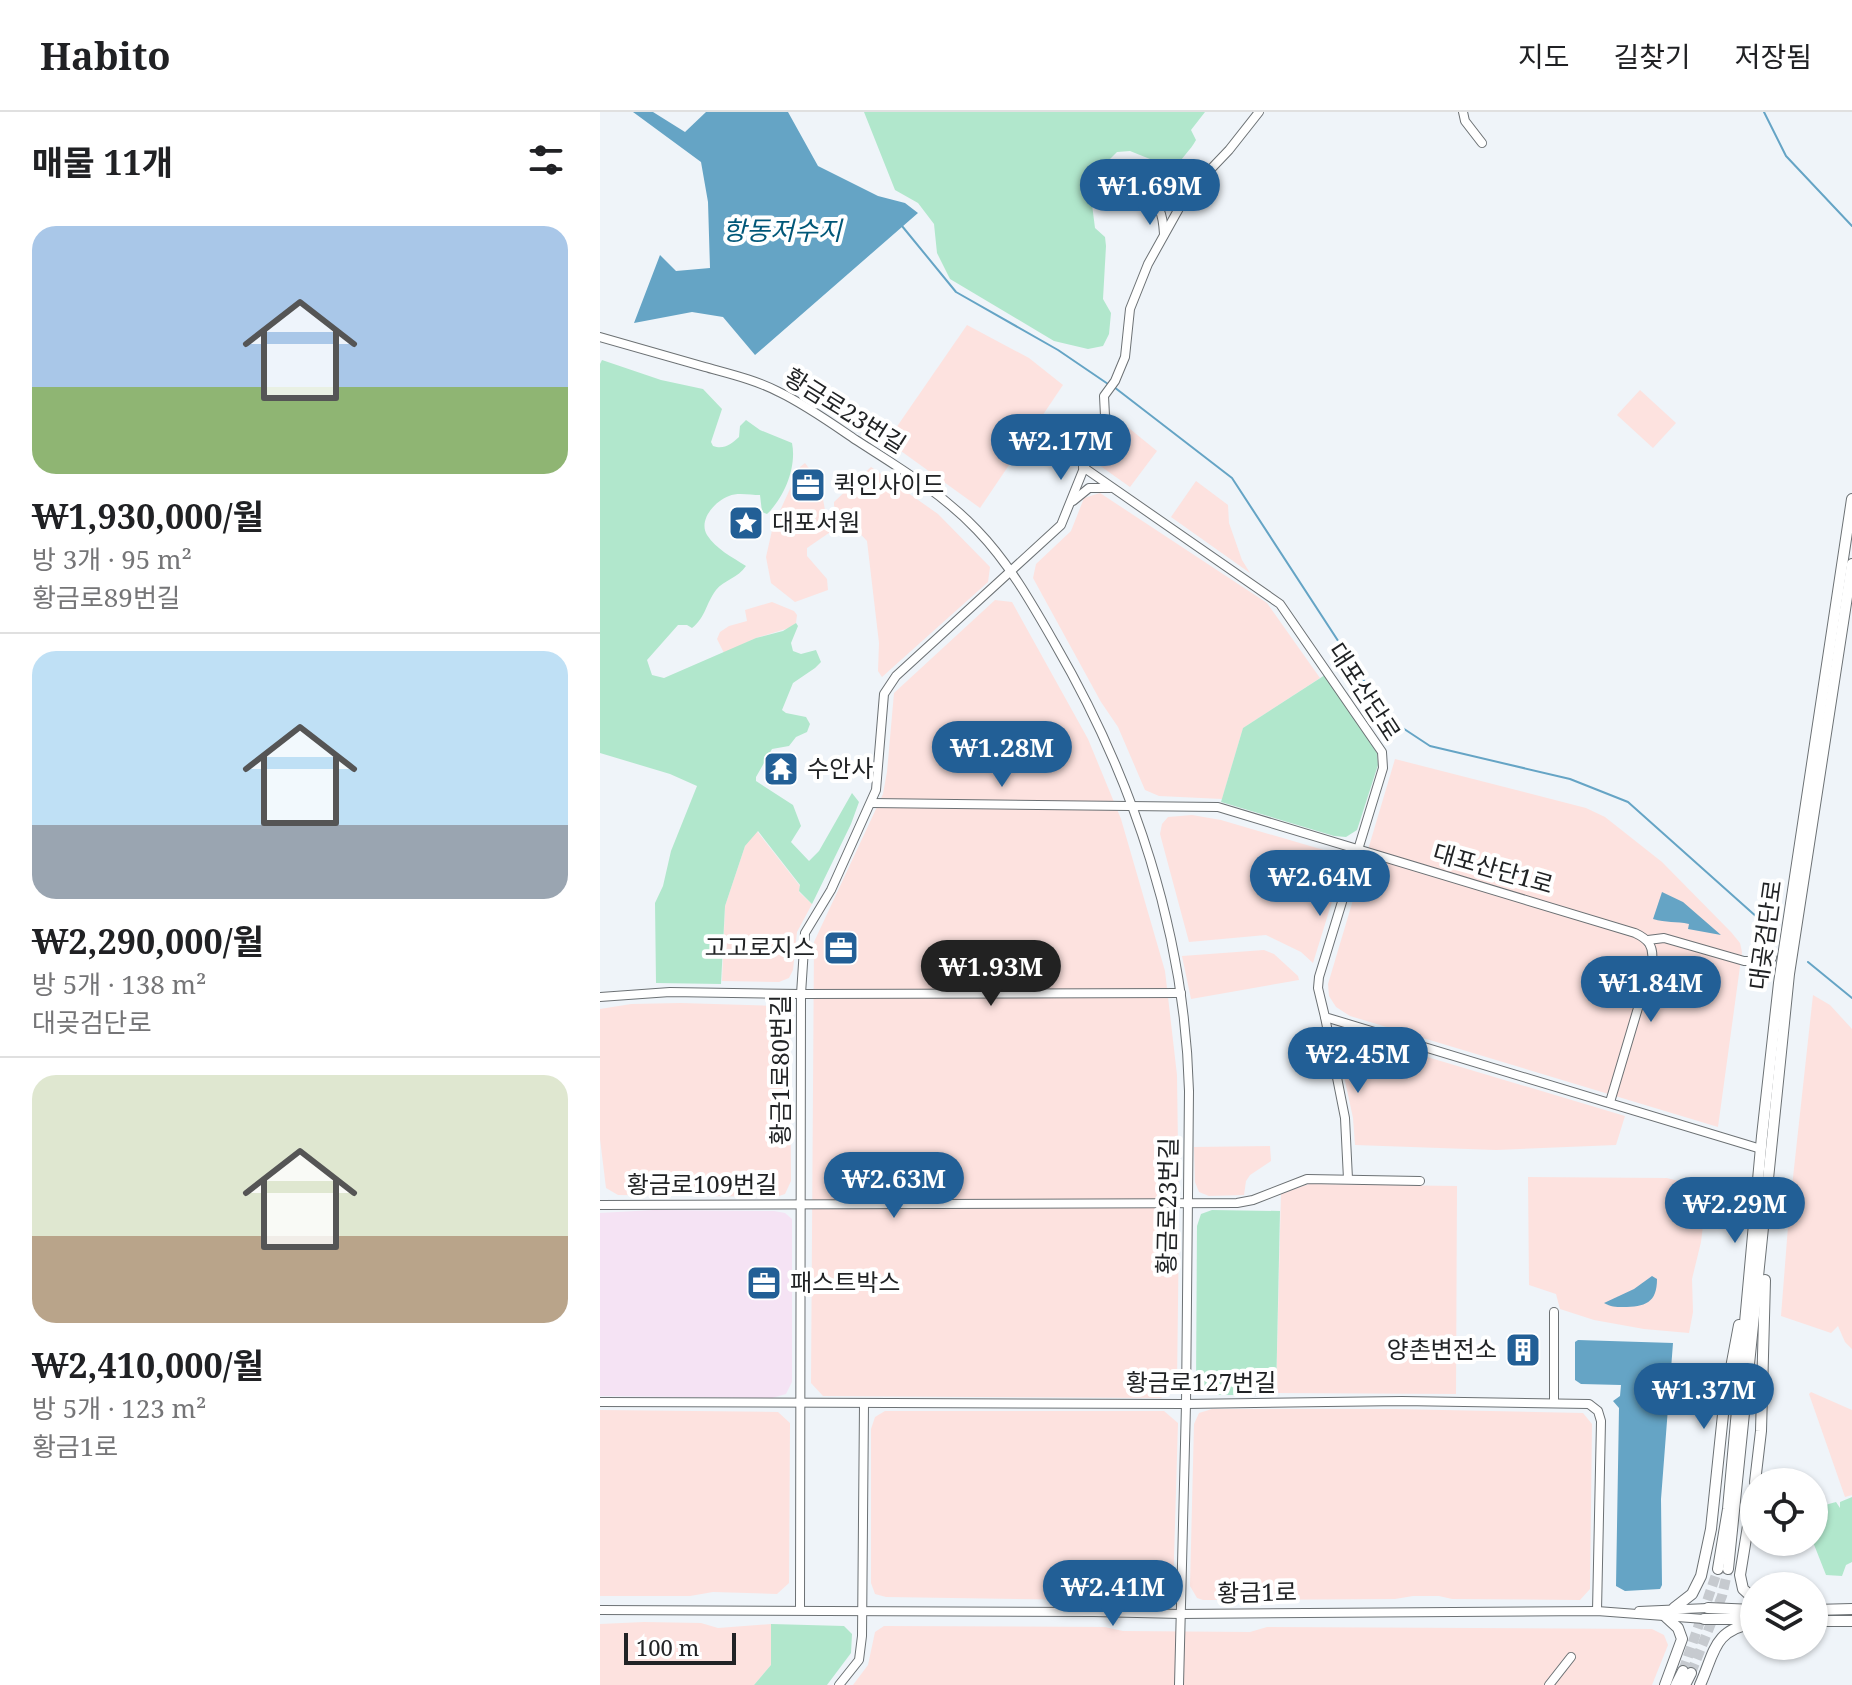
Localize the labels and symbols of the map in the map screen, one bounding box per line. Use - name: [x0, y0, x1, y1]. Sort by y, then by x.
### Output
- pin: ₩1.69M: [1085, 159, 1215, 227]
- water label: 항동저수지: [722, 212, 844, 248]
- street label: 황금로23번길: [779, 359, 913, 460]
- pin: ₩2.17M: [996, 414, 1126, 482]
- office icon: 퀵인사이드: [789, 466, 827, 504]
- place label: 퀵인사이드: [834, 467, 944, 500]
- place icon: 대포서원: [727, 504, 765, 542]
- place label: 대포서원: [772, 505, 860, 538]
- street label: 대포산단로: [1321, 636, 1409, 746]
- pin: ₩1.28M: [937, 721, 1067, 789]
- temple icon: 수안사: [762, 750, 800, 788]
- place label: 수안사: [807, 751, 873, 784]
- street label: 대포산단1로: [1429, 835, 1557, 900]
- pin: ₩2.64M: [1255, 850, 1385, 918]
- street label: 대곶검단로: [1740, 878, 1789, 992]
- office icon: 고고로지스: [822, 929, 860, 967]
- place label: 고고로지스: [705, 930, 815, 963]
- pin: ₩1.93M: [926, 940, 1056, 1008]
- pin: ₩1.84M: [1586, 956, 1716, 1024]
- street label: 황금1로80번길: [763, 995, 796, 1145]
- pin: ₩2.45M: [1293, 1027, 1423, 1095]
- street label: 황금로23번길: [1149, 1137, 1184, 1275]
- pin: ₩2.63M: [829, 1152, 959, 1220]
- street label: 황금로109번길: [627, 1167, 777, 1200]
- pin: ₩2.29M: [1670, 1177, 1800, 1245]
- office icon: 패스트박스: [745, 1264, 783, 1302]
- place label: 패스트박스: [790, 1265, 900, 1298]
- building icon: 양촌변전소: [1504, 1331, 1542, 1369]
- place label: 양촌변전소: [1387, 1332, 1497, 1365]
- pin: ₩1.37M: [1639, 1363, 1769, 1431]
- street label: 황금로127번길: [1126, 1365, 1276, 1398]
- pin: ₩2.41M: [1048, 1560, 1178, 1628]
- street label: 황금1로: [1217, 1574, 1297, 1609]
- scale bar: [624, 1629, 736, 1665]

